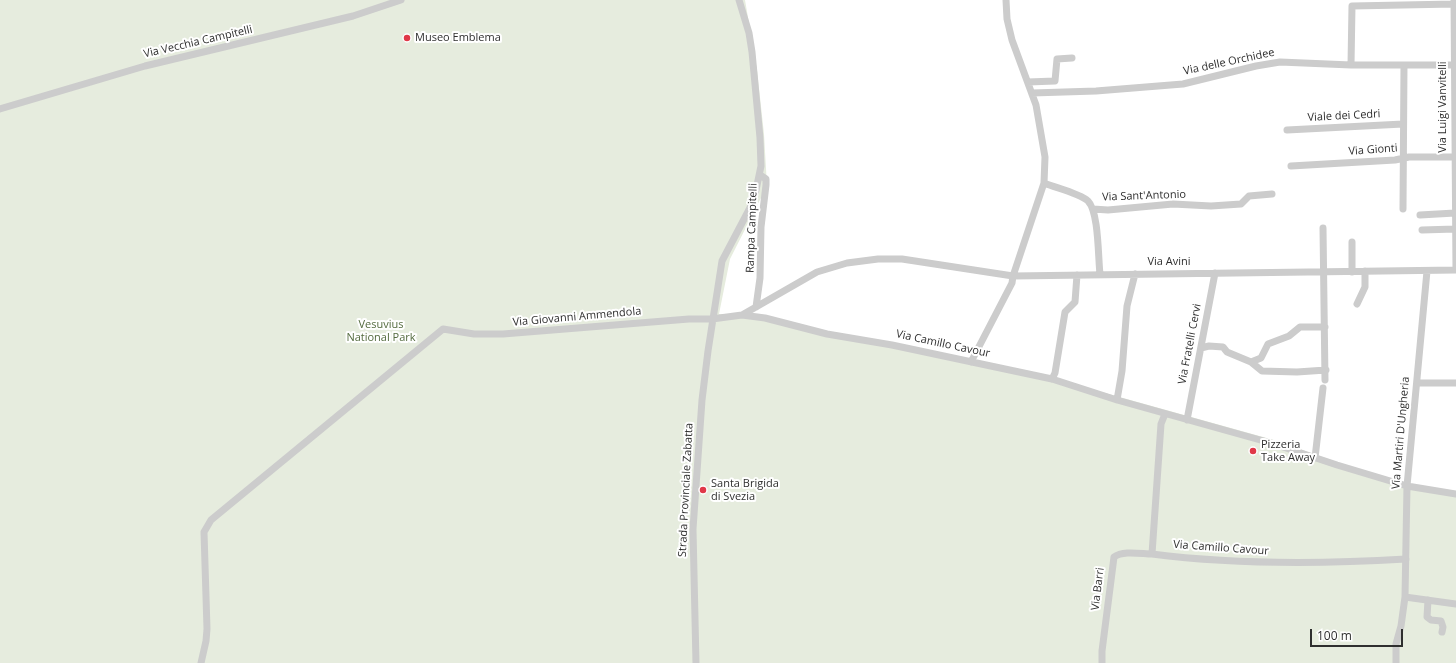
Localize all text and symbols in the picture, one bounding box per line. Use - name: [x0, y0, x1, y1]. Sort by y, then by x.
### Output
- street label: Via Vecchia Campitelli: [142, 23, 254, 61]
- place label: Museo Emblema: [415, 31, 501, 45]
- marker: Museo Emblema: [402, 33, 412, 43]
- street label: Via delle Orchidee: [1182, 46, 1276, 78]
- street label: Via Luigi Vanvitelli: [1436, 61, 1450, 153]
- street label: Viale dei Cedri: [1307, 108, 1381, 124]
- street label: Via Gionti: [1348, 142, 1398, 158]
- street label: Rampa Campitelli: [744, 183, 760, 273]
- street label: Via Sant'Antonio: [1102, 188, 1186, 204]
- street label: Via Avini: [1147, 255, 1191, 269]
- street label: Via Fratelli Cervi: [1176, 303, 1204, 385]
- street label: Via Giovanni Ammendola: [512, 305, 642, 329]
- park label: Vesuvius National Park: [346, 318, 416, 344]
- street label: Via Camillo Cavour: [895, 328, 991, 360]
- street label: Via Martiri D'Ungheria: [1389, 376, 1413, 490]
- street label: Strada Provinciale Zabatta: [676, 423, 696, 557]
- place label: Pizzeria Take Away: [1261, 438, 1315, 464]
- marker: Pizzeria Take Away: [1248, 446, 1258, 456]
- place label: Santa Brigida di Svezia: [711, 477, 779, 503]
- marker: Santa Brigida di Svezia: [698, 485, 708, 495]
- street label: Via Camillo Cavour: [1173, 538, 1269, 558]
- street label: Via Barri: [1089, 567, 1107, 611]
- scale bar: [1312, 621, 1405, 647]
- text: 100 m: [1317, 627, 1352, 644]

